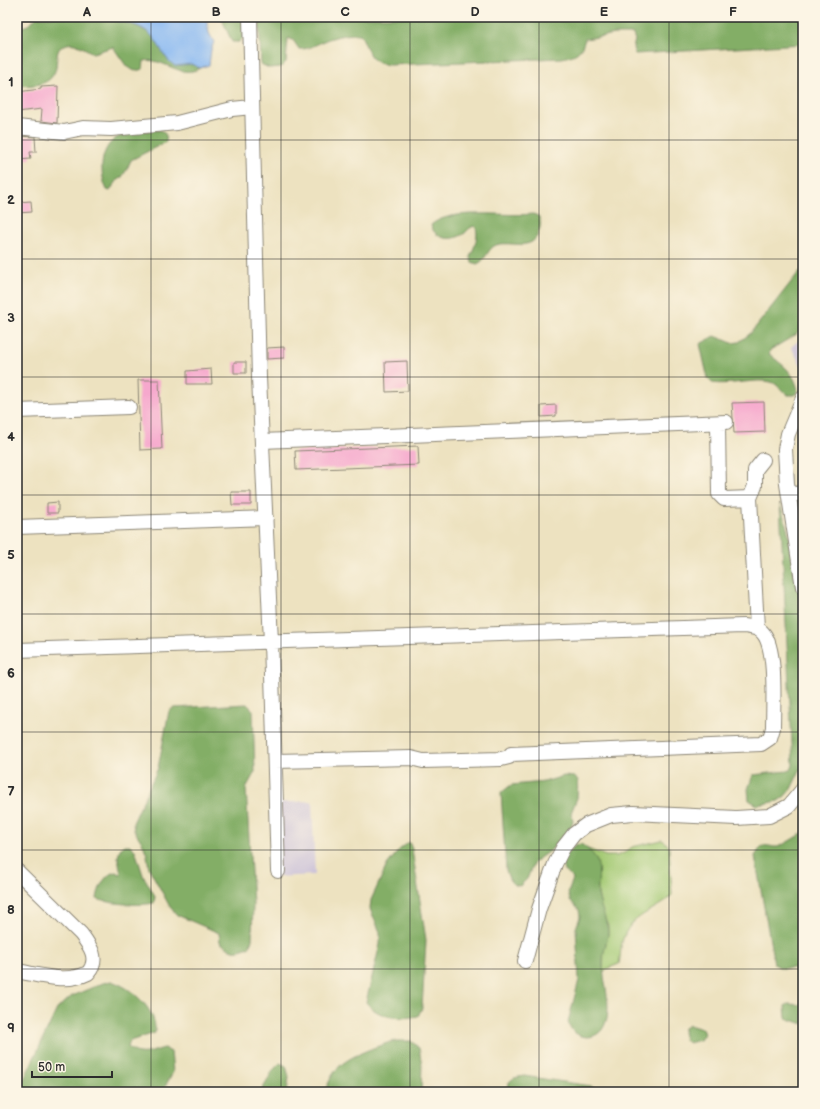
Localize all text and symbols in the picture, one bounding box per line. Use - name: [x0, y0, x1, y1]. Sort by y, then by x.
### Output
- text: A: [82, 4, 91, 20]
- text: B: [211, 4, 221, 20]
- text: C: [340, 4, 350, 20]
- text: D: [470, 4, 480, 20]
- text: E: [600, 4, 609, 20]
- text: F: [729, 4, 737, 20]
- text: 1: [8, 74, 14, 90]
- text: 2: [7, 192, 15, 208]
- text: 3: [7, 310, 15, 326]
- text: 4: [7, 429, 15, 445]
- text: 5: [7, 547, 15, 563]
- text: 6: [7, 665, 15, 681]
- text: 7: [7, 784, 15, 800]
- text: 8: [7, 902, 15, 918]
- text: 9: [7, 1020, 15, 1036]
- scale bar: [32, 1053, 112, 1079]
- text: 50 m: [38, 1060, 65, 1075]

